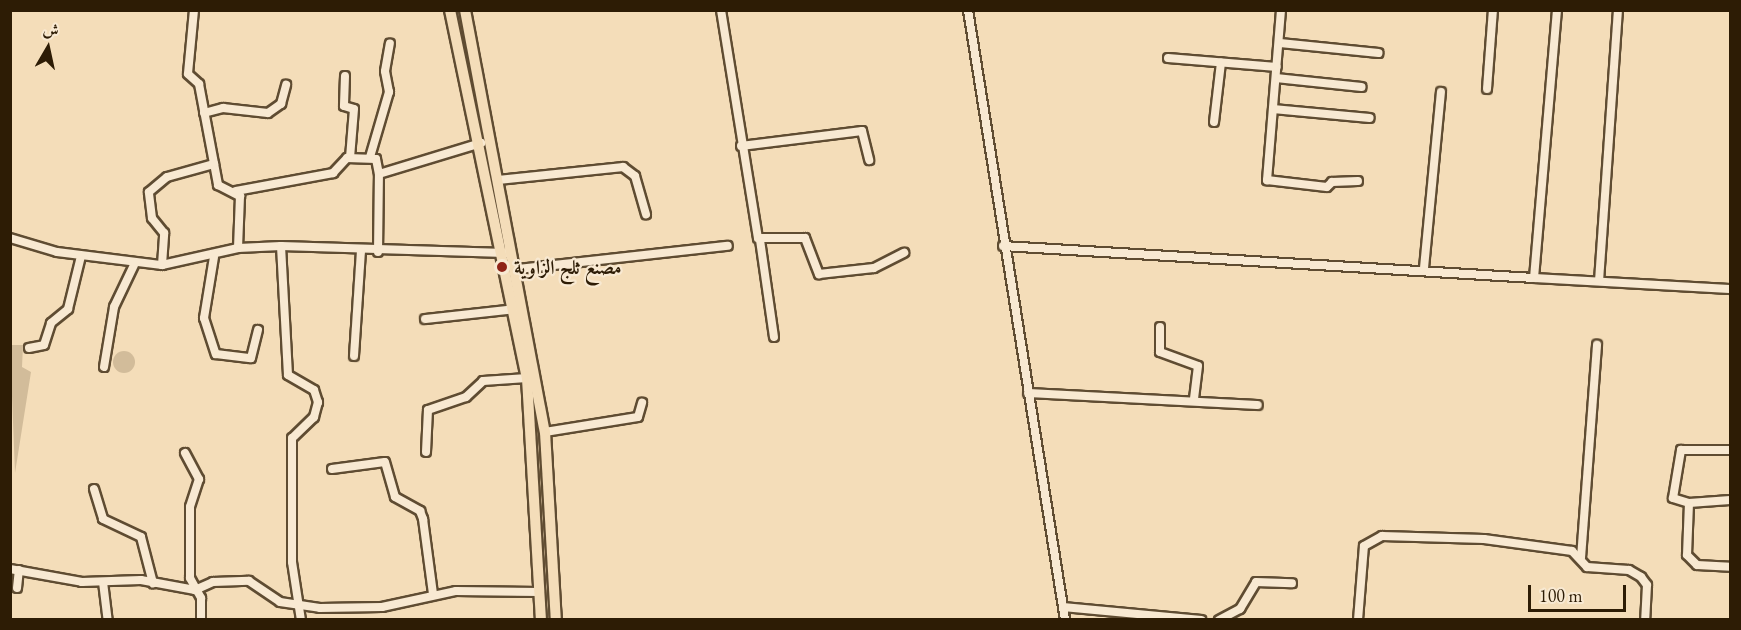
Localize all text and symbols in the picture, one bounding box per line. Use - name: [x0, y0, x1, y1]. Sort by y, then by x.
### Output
- north arrow: [18, 18, 78, 78]
- text: ش: [41, 18, 60, 41]
- place label: مصنع ثلج الزاوية: [514, 255, 622, 279]
- marker: مصنع ثلج الزاوية: [495, 260, 509, 274]
- scale bar: [1531, 573, 1628, 611]
- text: 100 m: [1539, 584, 1583, 607]

